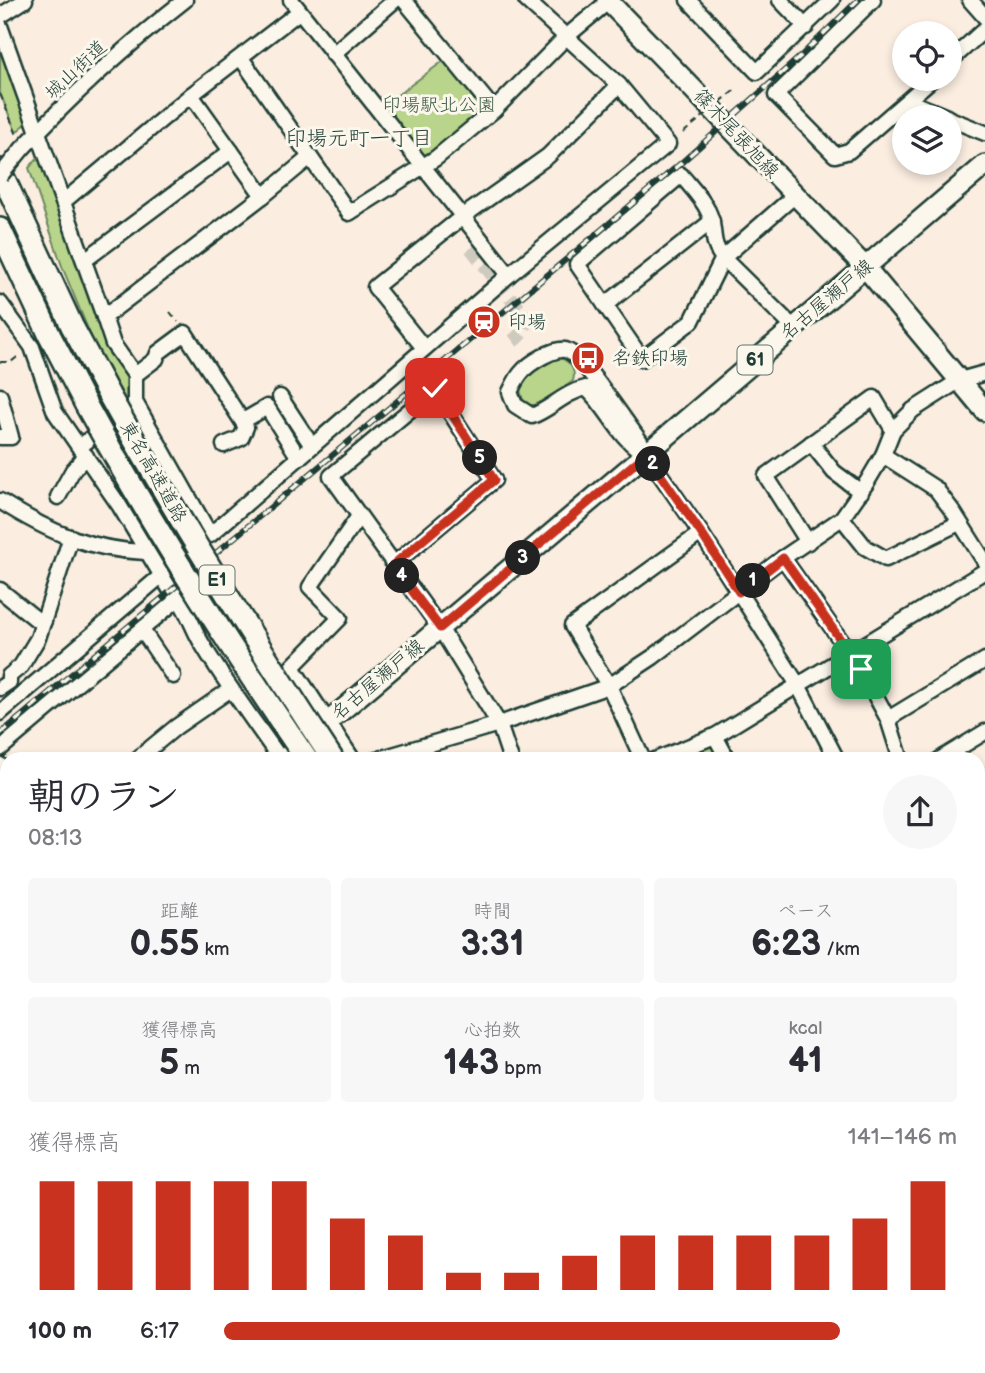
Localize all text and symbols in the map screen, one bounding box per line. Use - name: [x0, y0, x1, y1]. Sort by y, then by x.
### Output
- map controls: [892, 21, 962, 175]
- button: locate: [892, 21, 962, 91]
- street label: 城山街道: [40, 36, 112, 104]
- street label: 篠木尾張旭線: [689, 84, 783, 184]
- park label: 印場駅北公園: [382, 94, 496, 117]
- button: layers: [892, 105, 962, 175]
- district label: 印場元町一丁目: [286, 126, 433, 151]
- street label: 名古屋瀬戸線: [776, 255, 878, 345]
- station icon: 印場: [465, 303, 503, 341]
- place label: 印場: [508, 311, 546, 334]
- bus stop icon: 名鉄印場: [569, 339, 607, 377]
- road number: 61: [738, 346, 772, 374]
- place label: 名鉄印場: [612, 347, 688, 370]
- pin: [405, 358, 465, 418]
- icon: check: [416, 369, 454, 407]
- street label: 東名高速道路: [115, 417, 191, 527]
- pin: 5: [462, 440, 498, 476]
- text: 5: [474, 446, 485, 469]
- pin: 2: [636, 447, 670, 482]
- text: 2: [647, 452, 658, 475]
- pin: 3: [505, 540, 540, 576]
- text: 3: [517, 546, 528, 569]
- pin: 4: [384, 558, 420, 594]
- text: 4: [396, 564, 407, 587]
- pin: 1: [736, 564, 770, 598]
- road number: E1: [200, 566, 234, 594]
- text: 1: [749, 569, 757, 592]
- street label: 名古屋瀬戸線: [327, 635, 429, 725]
- pin: [831, 639, 891, 699]
- icon: arrive: [842, 650, 880, 688]
- text: 朝のラン: [28, 775, 180, 820]
- button: share: [883, 775, 957, 849]
- text: 08:13: [28, 824, 83, 852]
- text: 距離: [160, 900, 199, 923]
- text: 時間: [473, 900, 512, 923]
- text: ペース: [778, 900, 833, 923]
- text: 0.55: [129, 923, 199, 966]
- text: 3:31: [460, 923, 525, 966]
- text: 6:23: [751, 923, 821, 966]
- text: km: [199, 938, 230, 961]
- text: /km: [821, 938, 860, 961]
- text: kcal: [788, 1017, 823, 1040]
- text: 獲得標高: [141, 1019, 218, 1042]
- text: 心拍数: [464, 1019, 521, 1042]
- text: 41: [788, 1040, 823, 1083]
- text: 5: [159, 1042, 179, 1085]
- text: 143: [443, 1042, 499, 1085]
- text: m: [179, 1057, 200, 1080]
- text: bpm: [499, 1057, 542, 1080]
- text: 141–146 m: [848, 1123, 957, 1151]
- text: 獲得標高: [28, 1129, 120, 1157]
- text: 100 m: [28, 1317, 92, 1345]
- text: 6:17: [140, 1317, 179, 1345]

